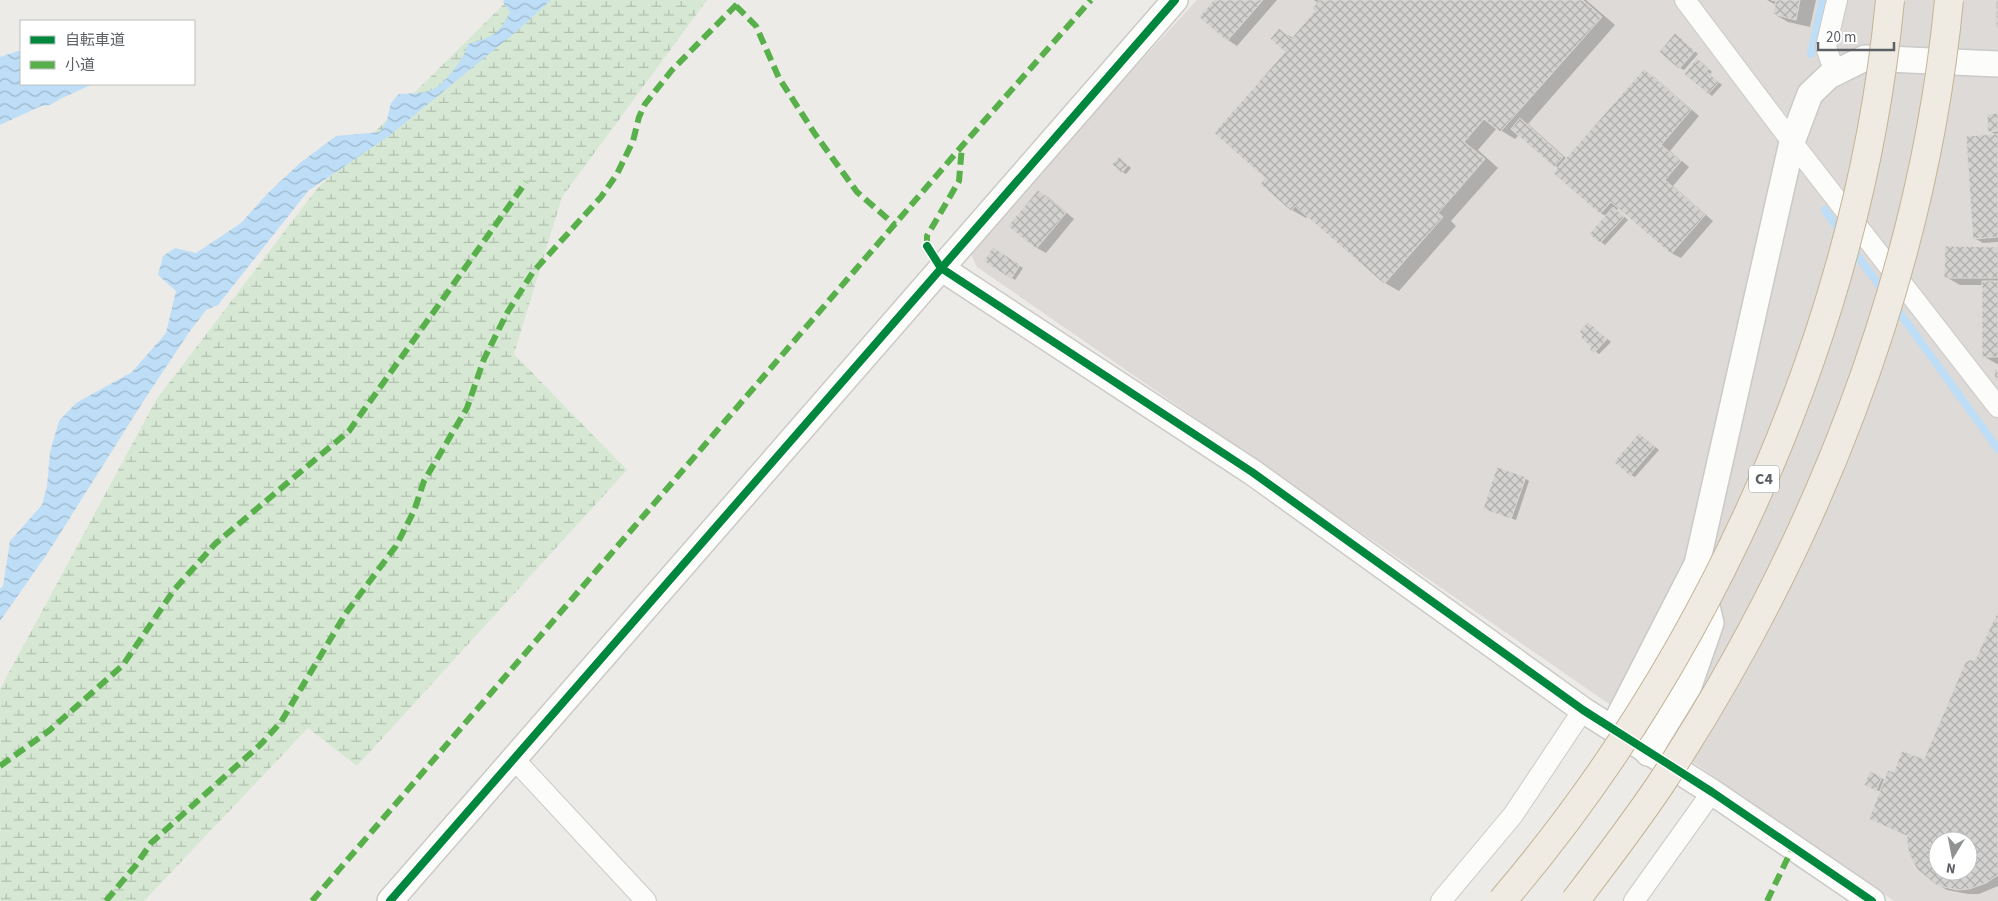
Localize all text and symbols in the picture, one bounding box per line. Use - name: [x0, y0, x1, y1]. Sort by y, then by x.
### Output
- legend: [20, 20, 195, 85]
- scale bar: [1818, 20, 1894, 52]
- text: 20 m: [1826, 27, 1856, 48]
- text: 自転車道: [65, 30, 125, 51]
- text: 小道: [65, 55, 95, 76]
- road number: C4: [1749, 466, 1779, 492]
- north arrow: [1928, 831, 1978, 881]
- text: N: [1945, 857, 1957, 878]

